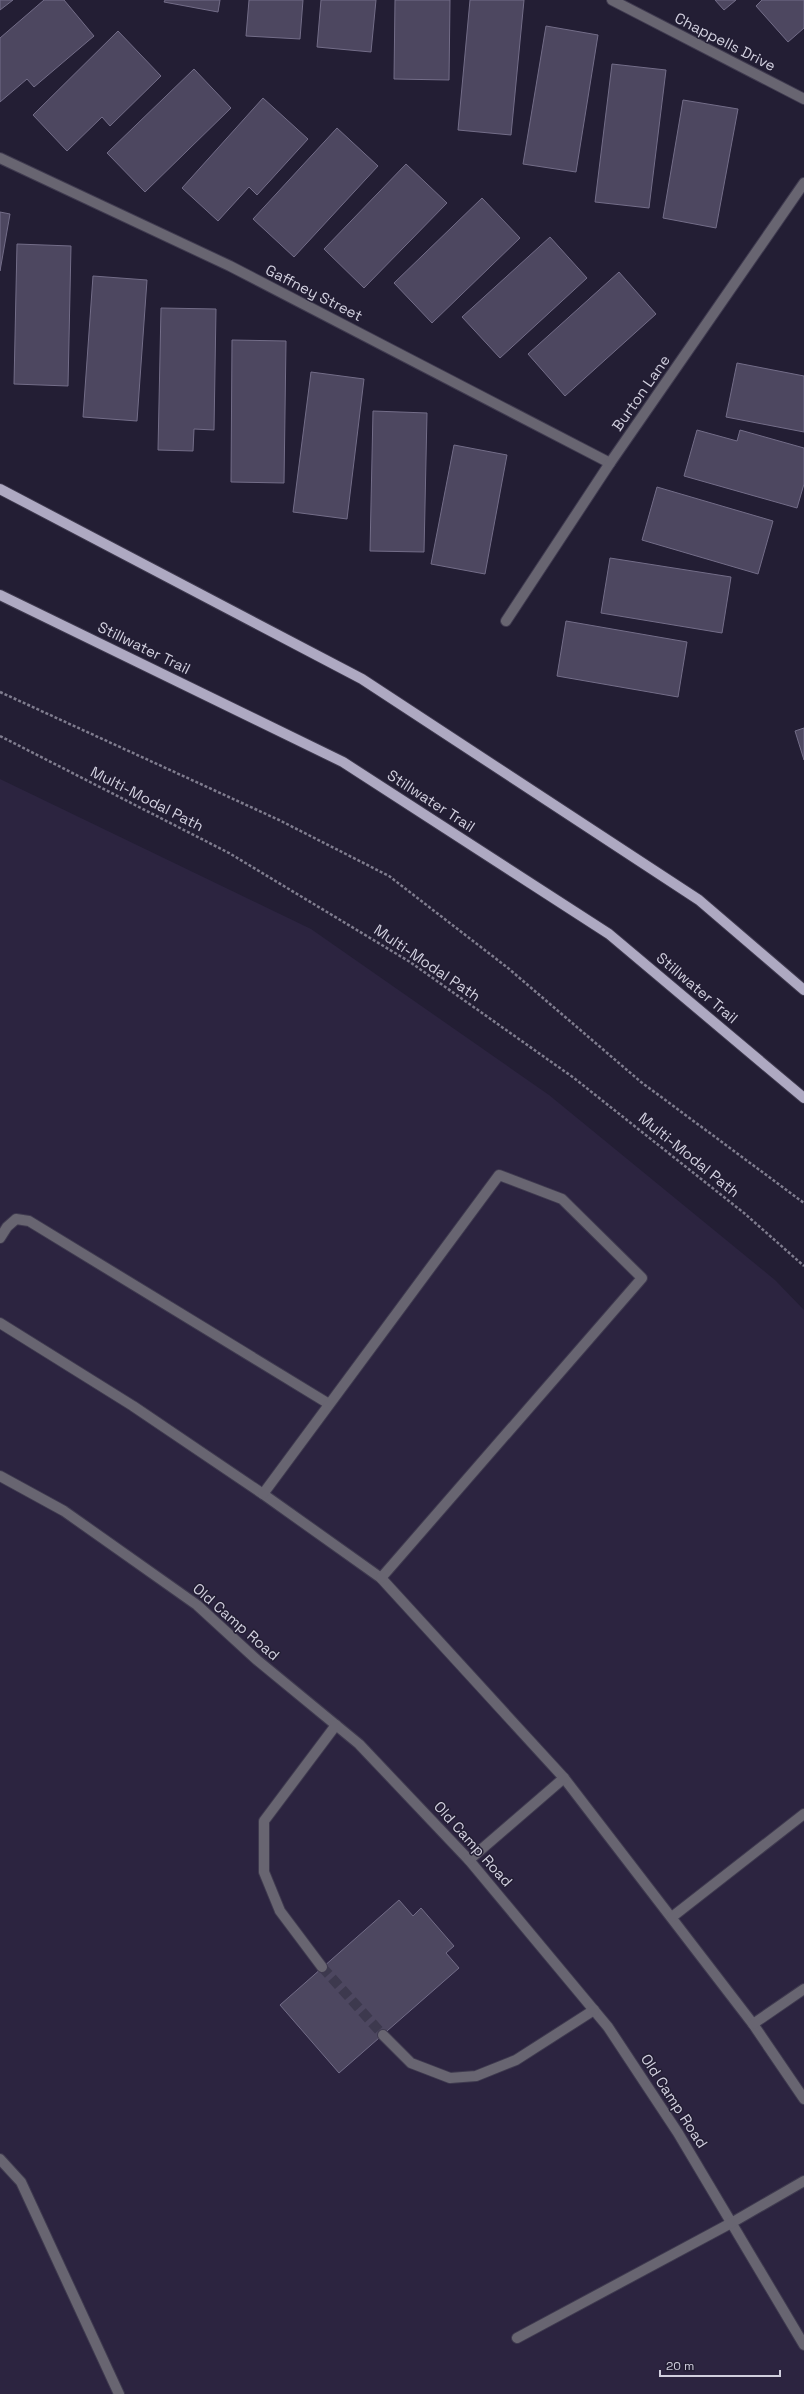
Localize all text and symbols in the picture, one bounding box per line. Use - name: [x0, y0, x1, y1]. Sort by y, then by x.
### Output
- street label: Chappells Drive: [672, 8, 779, 75]
- street label: Gaffney Street: [262, 260, 366, 325]
- street label: Burton Lane: [607, 351, 674, 434]
- street label: Stillwater Trail: [95, 617, 194, 678]
- street label: Multi-Modal Path: [87, 762, 207, 835]
- street label: Stillwater Trail: [384, 765, 479, 836]
- street label: Multi-Modal Path: [370, 920, 484, 1005]
- street label: Stillwater Trail: [653, 948, 742, 1027]
- street label: Multi-Modal Path: [635, 1108, 744, 1201]
- street label: Old Camp Road: [189, 1579, 284, 1664]
- street label: Old Camp Road: [430, 1797, 517, 1890]
- street label: Old Camp Road: [637, 2050, 712, 2151]
- scale bar: [660, 2352, 780, 2378]
- text: 20 m: [666, 2358, 694, 2374]

